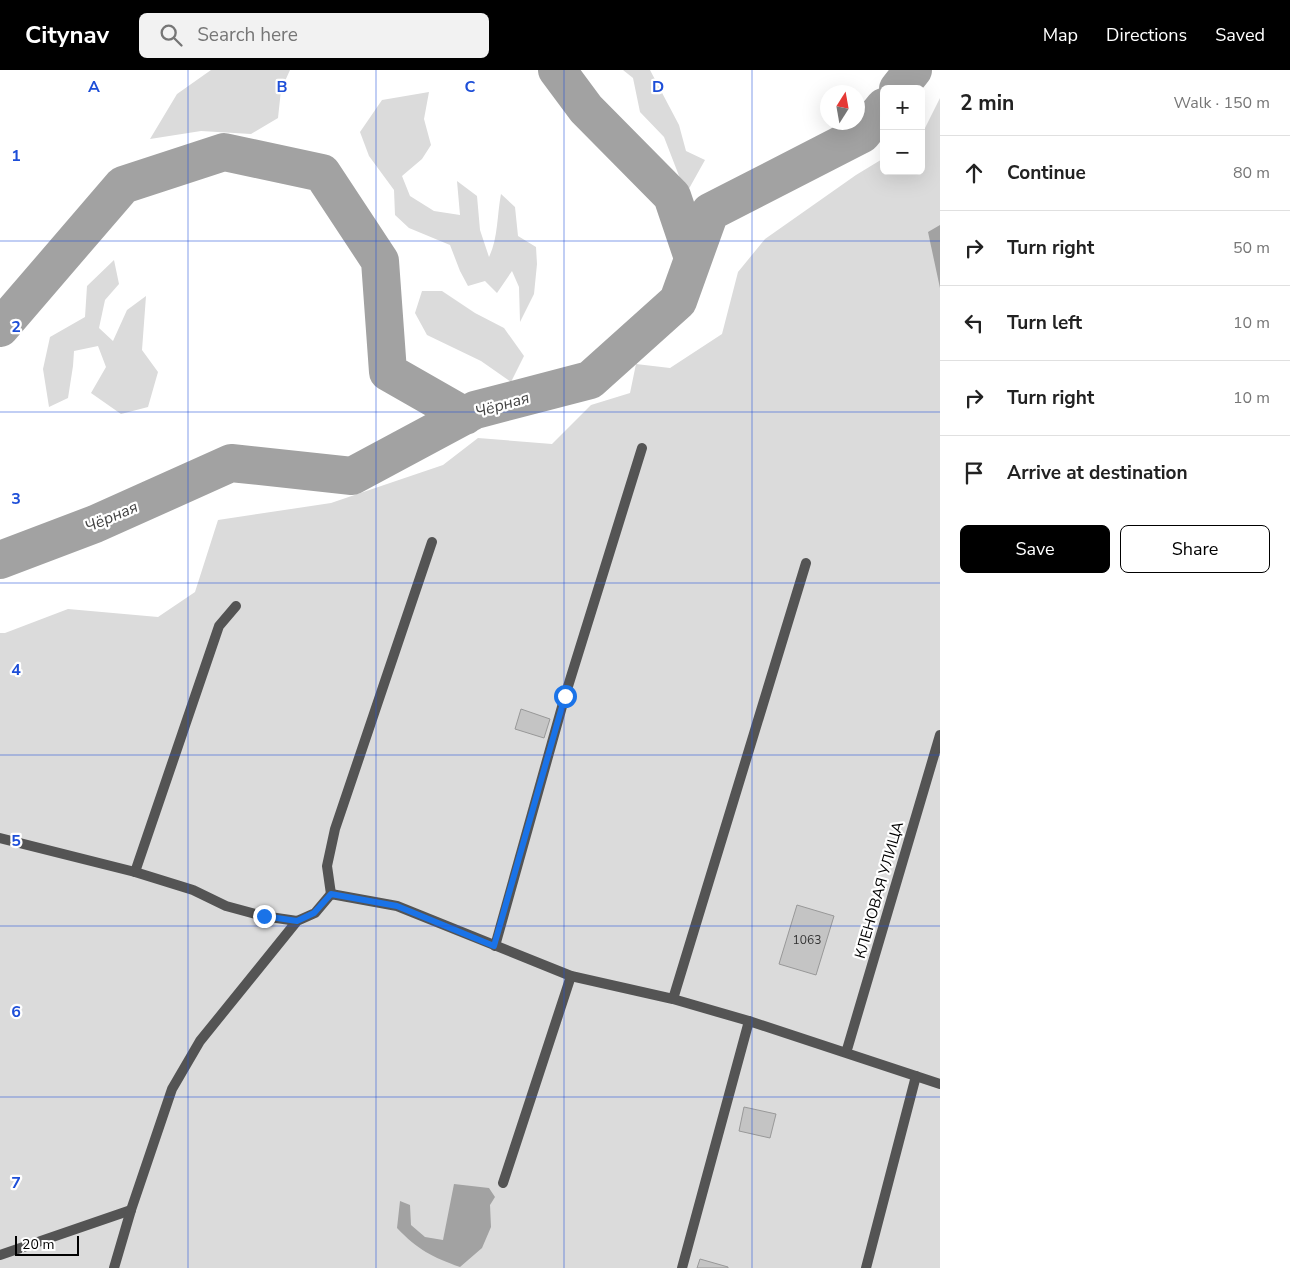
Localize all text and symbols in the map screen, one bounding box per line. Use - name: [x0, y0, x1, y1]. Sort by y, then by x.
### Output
- search box: [139, 13, 489, 58]
- text: Citynav: [25, 19, 109, 51]
- icon: search: [157, 21, 185, 49]
- text: Search here: [197, 22, 298, 48]
- text: Map: [1043, 23, 1078, 47]
- text: Directions: [1106, 23, 1187, 47]
- text: Saved: [1215, 23, 1265, 47]
- text: A: [88, 76, 100, 98]
- text: B: [276, 76, 288, 98]
- text: C: [465, 76, 476, 98]
- text: D: [652, 76, 664, 98]
- north arrow: [820, 85, 865, 130]
- map controls: [880, 85, 925, 175]
- button: +: [880, 85, 925, 130]
- text: 2 min: [960, 89, 1014, 117]
- text: Walk · 150 m: [1174, 92, 1270, 114]
- button: −: [880, 130, 925, 175]
- text: 1: [11, 145, 21, 167]
- icon: ahead: [960, 159, 988, 187]
- text: Continue: [1007, 160, 1086, 186]
- text: 80 m: [1233, 162, 1270, 184]
- icon: right: [960, 234, 988, 262]
- text: Turn right: [1007, 235, 1094, 261]
- text: 50 m: [1233, 237, 1270, 259]
- icon: left: [960, 309, 988, 337]
- text: Turn left: [1007, 310, 1082, 336]
- text: 10 m: [1233, 312, 1270, 334]
- text: 2: [11, 316, 21, 338]
- icon: right: [960, 384, 988, 412]
- text: Turn right: [1007, 385, 1094, 411]
- water label: Чёрная: [473, 387, 532, 423]
- text: 10 m: [1233, 387, 1270, 409]
- icon: arrive: [960, 459, 988, 487]
- text: Arrive at destination: [1007, 460, 1188, 486]
- text: 3: [11, 488, 21, 510]
- water label: Чёрная: [81, 496, 141, 538]
- button: Save: [960, 525, 1110, 573]
- button: Share: [1120, 525, 1270, 573]
- text: 4: [11, 659, 21, 681]
- route start: [554, 685, 577, 708]
- street label: КЛЕНОВАЯ УЛИЦА: [850, 819, 908, 961]
- text: 5: [11, 830, 21, 852]
- route end: [253, 905, 276, 928]
- house number: 1063: [793, 932, 821, 948]
- text: 6: [11, 1001, 21, 1023]
- text: 7: [11, 1172, 21, 1194]
- scale bar: [15, 1233, 79, 1256]
- text: 20 m: [22, 1235, 54, 1254]

